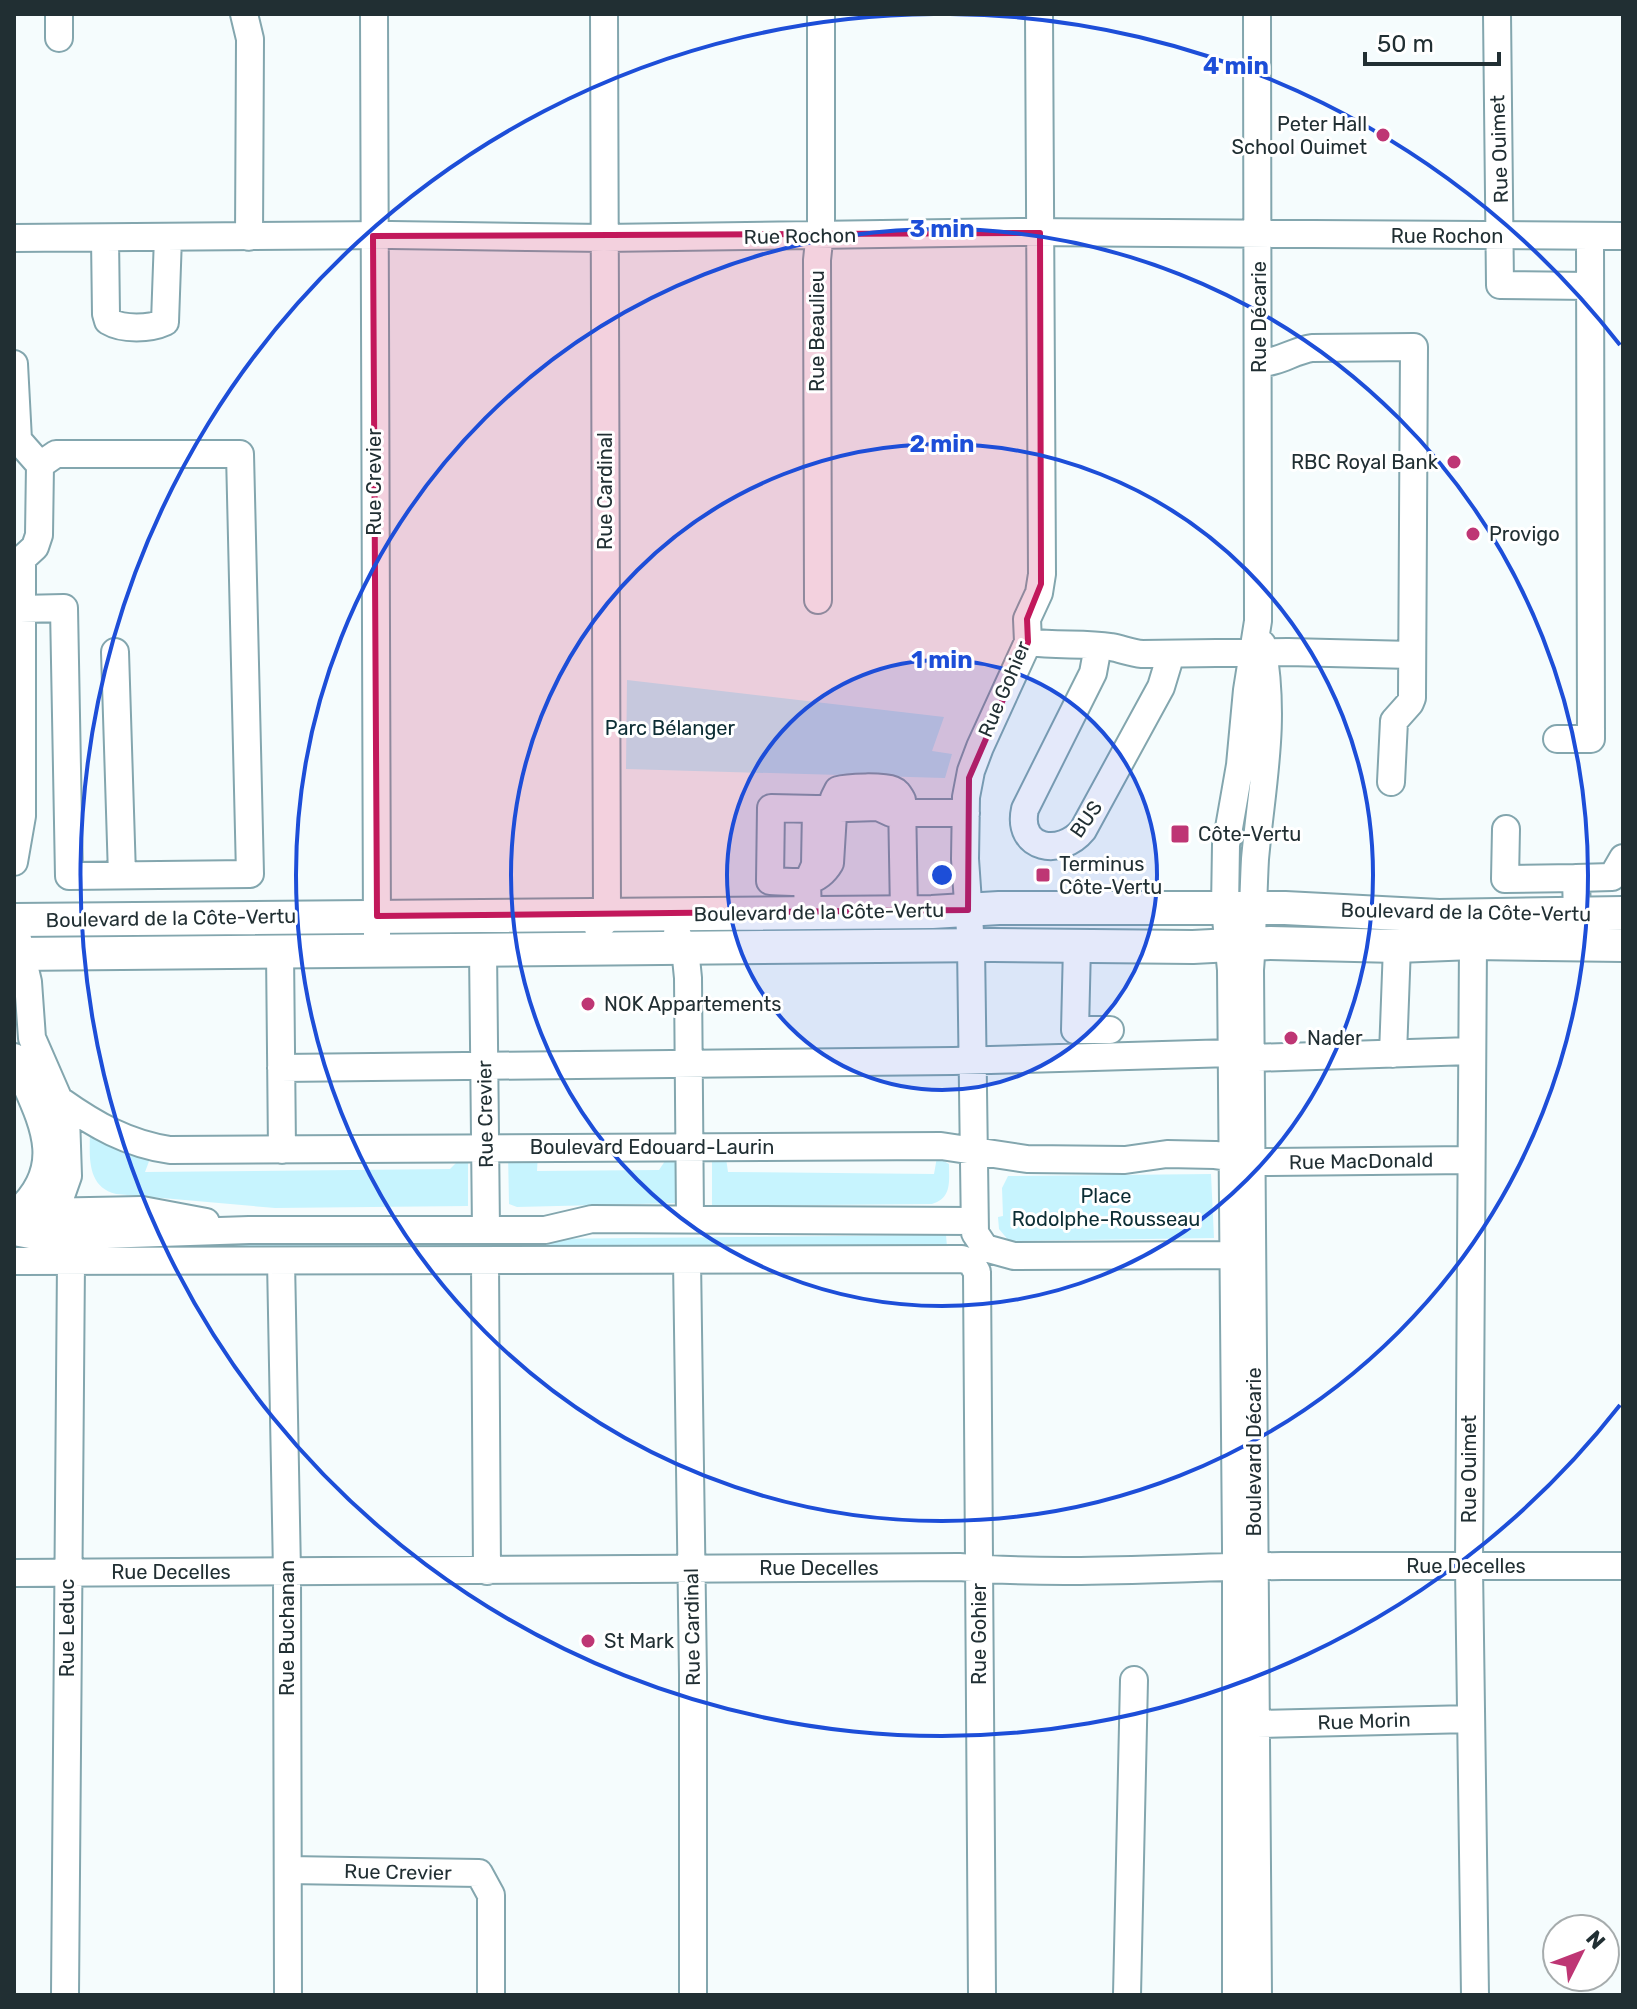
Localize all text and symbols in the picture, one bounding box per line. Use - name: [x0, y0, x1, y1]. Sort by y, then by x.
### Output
- scale bar: [1365, 16, 1499, 66]
- text: 50 m: [1377, 30, 1434, 58]
- text: 4 min: [1203, 52, 1269, 80]
- street label: Rue Ouimet: [1485, 94, 1513, 204]
- place label: Peter Hall School Ouimet: [1231, 112, 1367, 159]
- marker: Peter Hall School Ouimet: [1374, 126, 1392, 144]
- text: 3 min: [909, 215, 975, 243]
- street label: Rue Rochon: [744, 223, 856, 249]
- street label: Rue Rochon: [1391, 224, 1503, 248]
- street label: Rue Décarie: [1247, 261, 1271, 373]
- street label: Rue Beaulieu: [805, 270, 829, 392]
- street label: Rue Crevier: [362, 428, 386, 536]
- text: 2 min: [910, 430, 975, 458]
- street label: Rue Cardinal: [593, 432, 617, 550]
- place label: RBC Royal Bank: [1291, 450, 1439, 474]
- marker: RBC Royal Bank: [1445, 453, 1463, 471]
- place label: Provigo: [1489, 522, 1560, 546]
- marker: Provigo: [1464, 525, 1482, 543]
- street label: Rue Gohier: [973, 637, 1035, 741]
- text: 1 min: [911, 646, 973, 674]
- park label: Parc Bélanger: [605, 716, 736, 740]
- street label: BUS: [1065, 796, 1107, 842]
- place label: Côte-Vertu: [1198, 822, 1301, 846]
- marker: Côte-Vertu: [1169, 823, 1191, 845]
- place label: Terminus Côte-Vertu: [1059, 852, 1162, 899]
- centre of rings: [928, 861, 956, 889]
- marker: Terminus Côte-Vertu: [1034, 866, 1052, 884]
- street label: Boulevard de la Côte-Vertu: [694, 898, 944, 926]
- street label: Boulevard de la Côte-Vertu: [1341, 898, 1591, 926]
- street label: Boulevard de la Côte-Vertu: [46, 904, 296, 932]
- place label: NOK Appartements: [604, 992, 782, 1016]
- marker: NOK Appartements: [579, 995, 597, 1013]
- place label: Nader: [1307, 1026, 1363, 1050]
- marker: Nader: [1282, 1029, 1300, 1047]
- street label: Rue Crevier: [472, 1060, 498, 1168]
- street label: Boulevard Edouard-Laurin: [530, 1135, 774, 1159]
- street label: Rue MacDonald: [1289, 1148, 1433, 1174]
- park label: Place Rodolphe-Rousseau: [1012, 1184, 1200, 1231]
- street label: Boulevard Décarie: [1242, 1367, 1266, 1537]
- street label: Rue Ouimet: [1457, 1415, 1481, 1523]
- street label: Rue Decelles: [1406, 1554, 1526, 1578]
- street label: Rue Decelles: [759, 1556, 879, 1580]
- street label: Rue Decelles: [111, 1560, 231, 1584]
- street label: Rue Buchanan: [275, 1560, 299, 1696]
- street label: Rue Cardinal: [679, 1568, 705, 1686]
- street label: Rue Leduc: [55, 1579, 79, 1677]
- street label: Rue Gohier: [967, 1583, 991, 1685]
- place label: St Mark: [604, 1629, 675, 1653]
- marker: St Mark: [579, 1632, 597, 1650]
- street label: Rue Morin: [1317, 1707, 1411, 1735]
- street label: Rue Crevier: [344, 1859, 452, 1885]
- north arrow: [1541, 1913, 1621, 1993]
- text: N: [1580, 1925, 1611, 1955]

